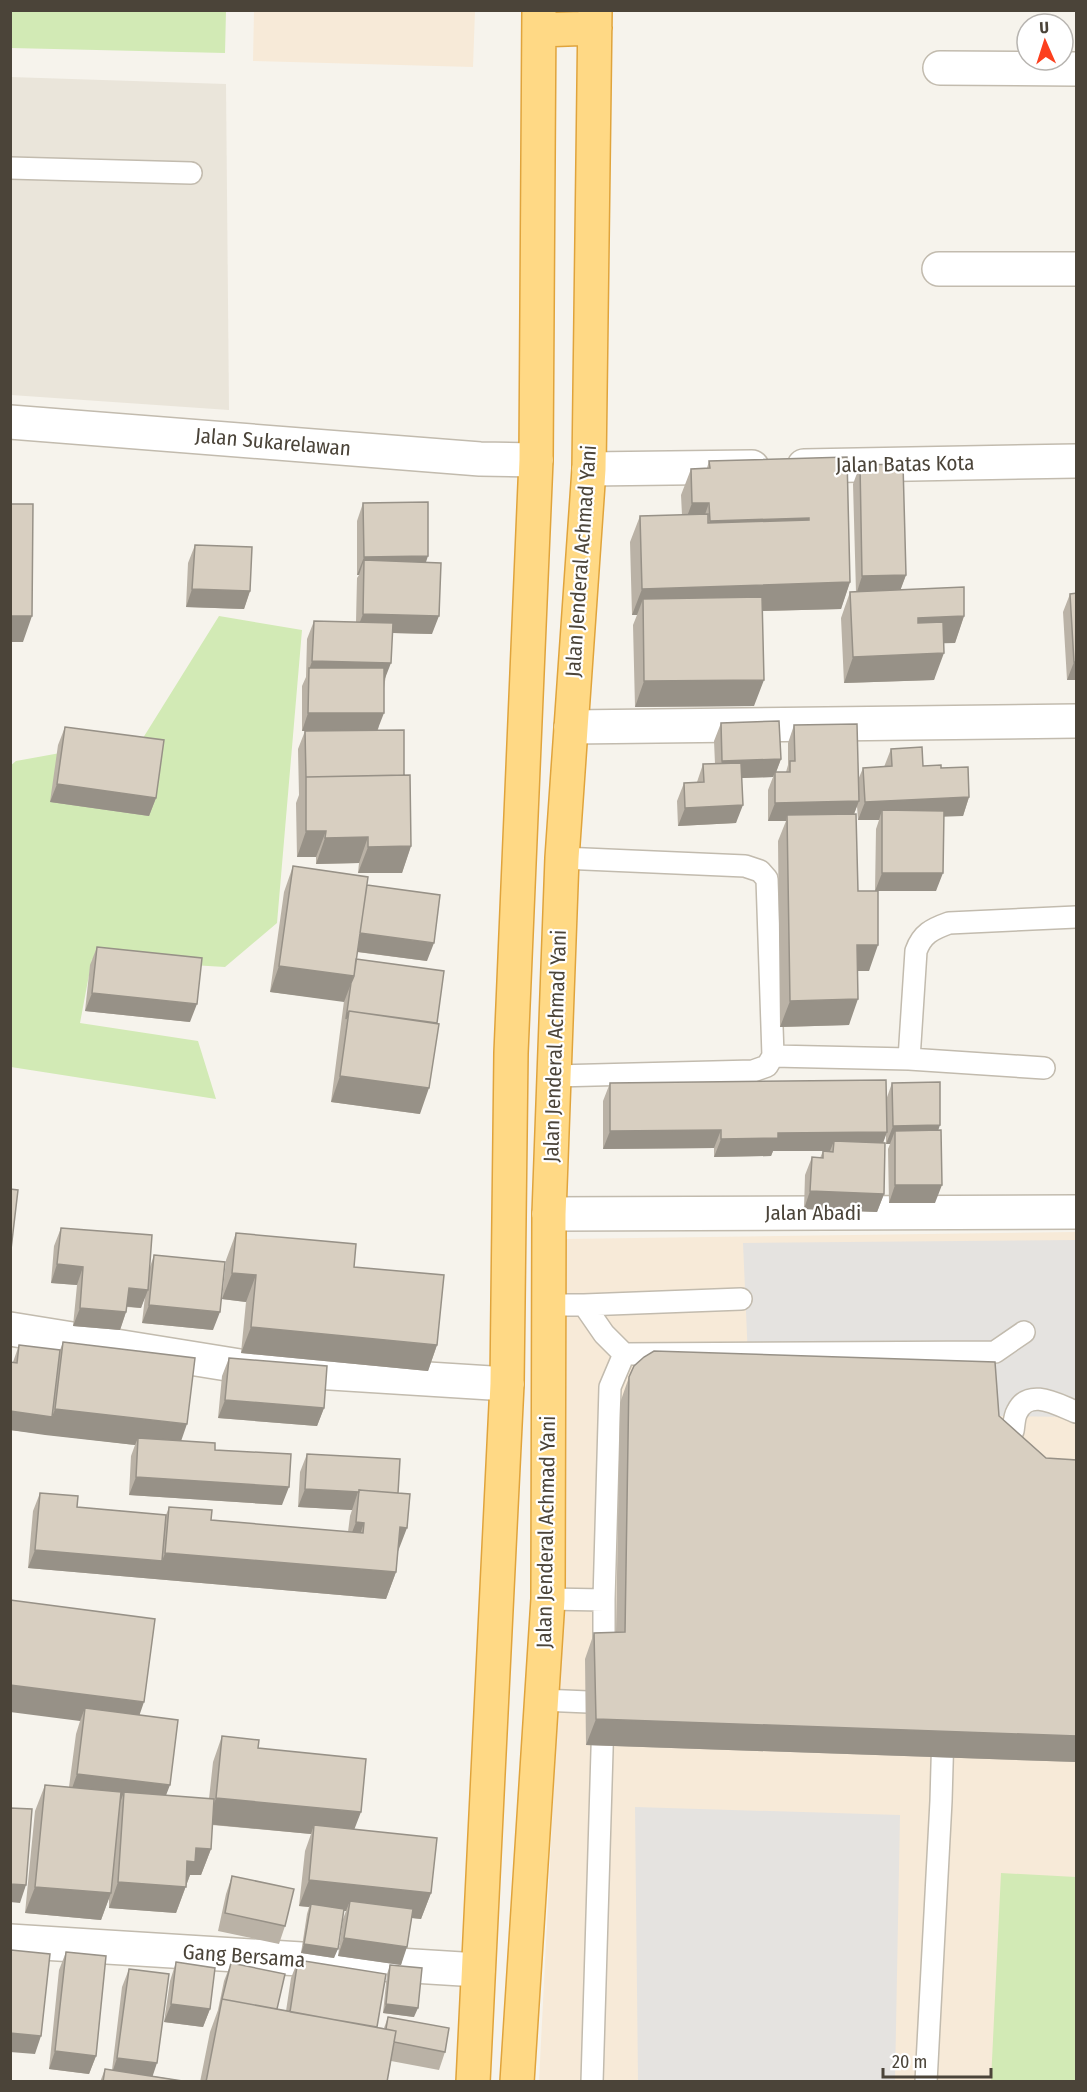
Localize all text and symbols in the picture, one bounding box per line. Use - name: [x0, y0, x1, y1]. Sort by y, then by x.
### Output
- north arrow: [1015, 12, 1075, 72]
- text: U: [1039, 18, 1049, 37]
- street label: Jalan Sukarelawan: [194, 422, 352, 462]
- street label: Jalan Jenderal Achmad Yani: [560, 444, 602, 678]
- street label: Jalan Batas Kota: [835, 450, 975, 478]
- street label: Jalan Jenderal Achmad Yani: [538, 929, 572, 1163]
- street label: Jalan Abadi: [765, 1200, 861, 1226]
- street label: Jalan Jenderal Achmad Yani: [531, 1415, 561, 1649]
- street label: Gang Bersama: [182, 1939, 306, 1973]
- scale bar: [883, 2041, 991, 2079]
- text: 20 m: [892, 2051, 927, 2073]

